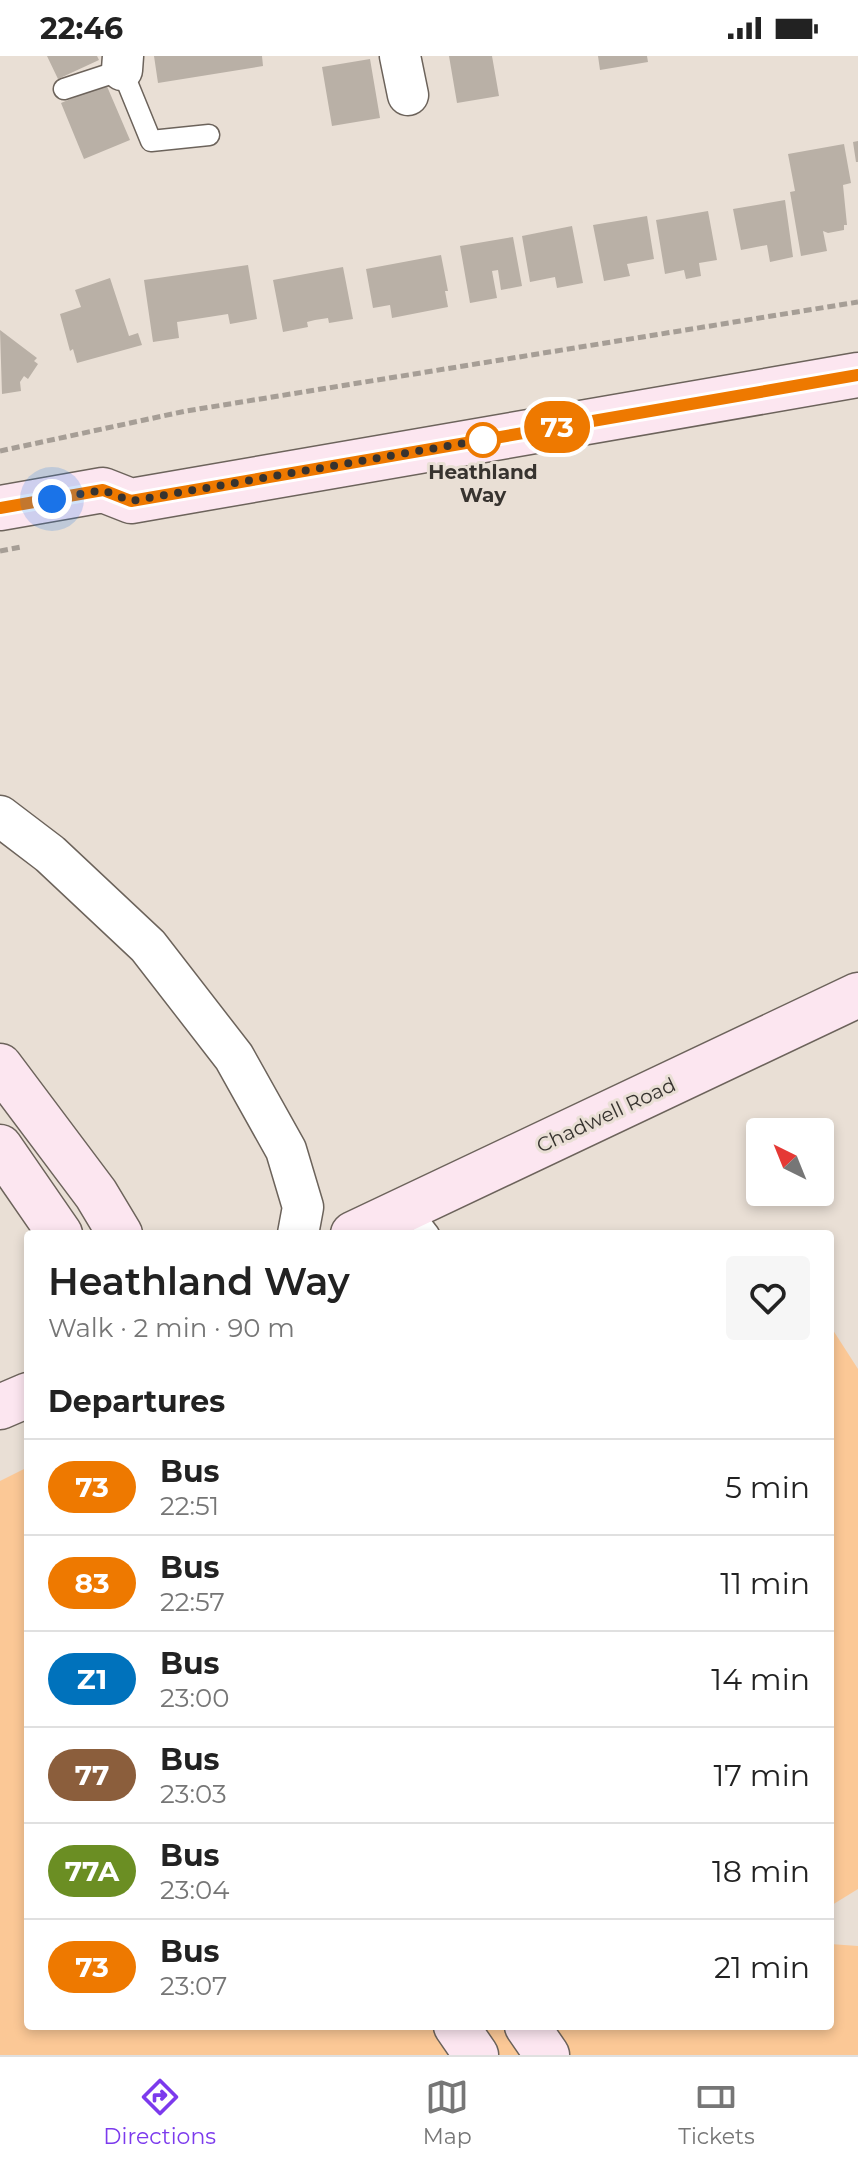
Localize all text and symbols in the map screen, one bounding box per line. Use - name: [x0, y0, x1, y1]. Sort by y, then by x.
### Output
- text: 22:46: [40, 10, 123, 47]
- line badge: 73: [521, 401, 593, 453]
- text: 73: [540, 410, 574, 444]
- marker: Heathland Way: [466, 423, 500, 457]
- place label: Heathland Way: [428, 460, 538, 507]
- your location: [32, 479, 72, 519]
- street label: Chadwell Road: [533, 1072, 679, 1158]
- north arrow: [746, 1118, 834, 1206]
- map controls: [746, 1118, 834, 1206]
- button: heart: [726, 1256, 810, 1340]
- text: Heathland Way: [48, 1258, 350, 1305]
- text: Walk · 2 min · 90 m: [48, 1312, 295, 1344]
- text: Departures: [48, 1383, 225, 1420]
- text: Bus: [160, 1453, 220, 1490]
- text: 5 min: [725, 1469, 810, 1506]
- text: 73: [75, 1470, 109, 1504]
- text: 22:51: [160, 1490, 219, 1522]
- text: Bus: [160, 1549, 220, 1586]
- text: 11 min: [720, 1565, 810, 1602]
- text: 83: [74, 1566, 110, 1600]
- text: 22:57: [160, 1586, 225, 1618]
- text: Bus: [160, 1645, 220, 1682]
- text: 14 min: [711, 1661, 810, 1698]
- text: Z1: [77, 1662, 107, 1696]
- text: 23:00: [160, 1682, 229, 1714]
- text: Bus: [160, 1741, 220, 1778]
- text: 17 min: [713, 1757, 810, 1794]
- text: 77: [75, 1758, 109, 1792]
- text: 23:03: [160, 1778, 227, 1810]
- text: Bus: [160, 1837, 220, 1874]
- text: 18 min: [712, 1853, 810, 1890]
- text: 77A: [65, 1854, 119, 1888]
- text: 23:04: [160, 1874, 229, 1906]
- text: Bus: [160, 1933, 220, 1970]
- text: 21 min: [714, 1949, 810, 1986]
- text: 73: [75, 1950, 109, 1984]
- text: 23:07: [160, 1970, 227, 2002]
- tab: Directions: [103, 2075, 216, 2150]
- tab: Map: [423, 2075, 472, 2150]
- tab: Tickets: [678, 2075, 755, 2150]

